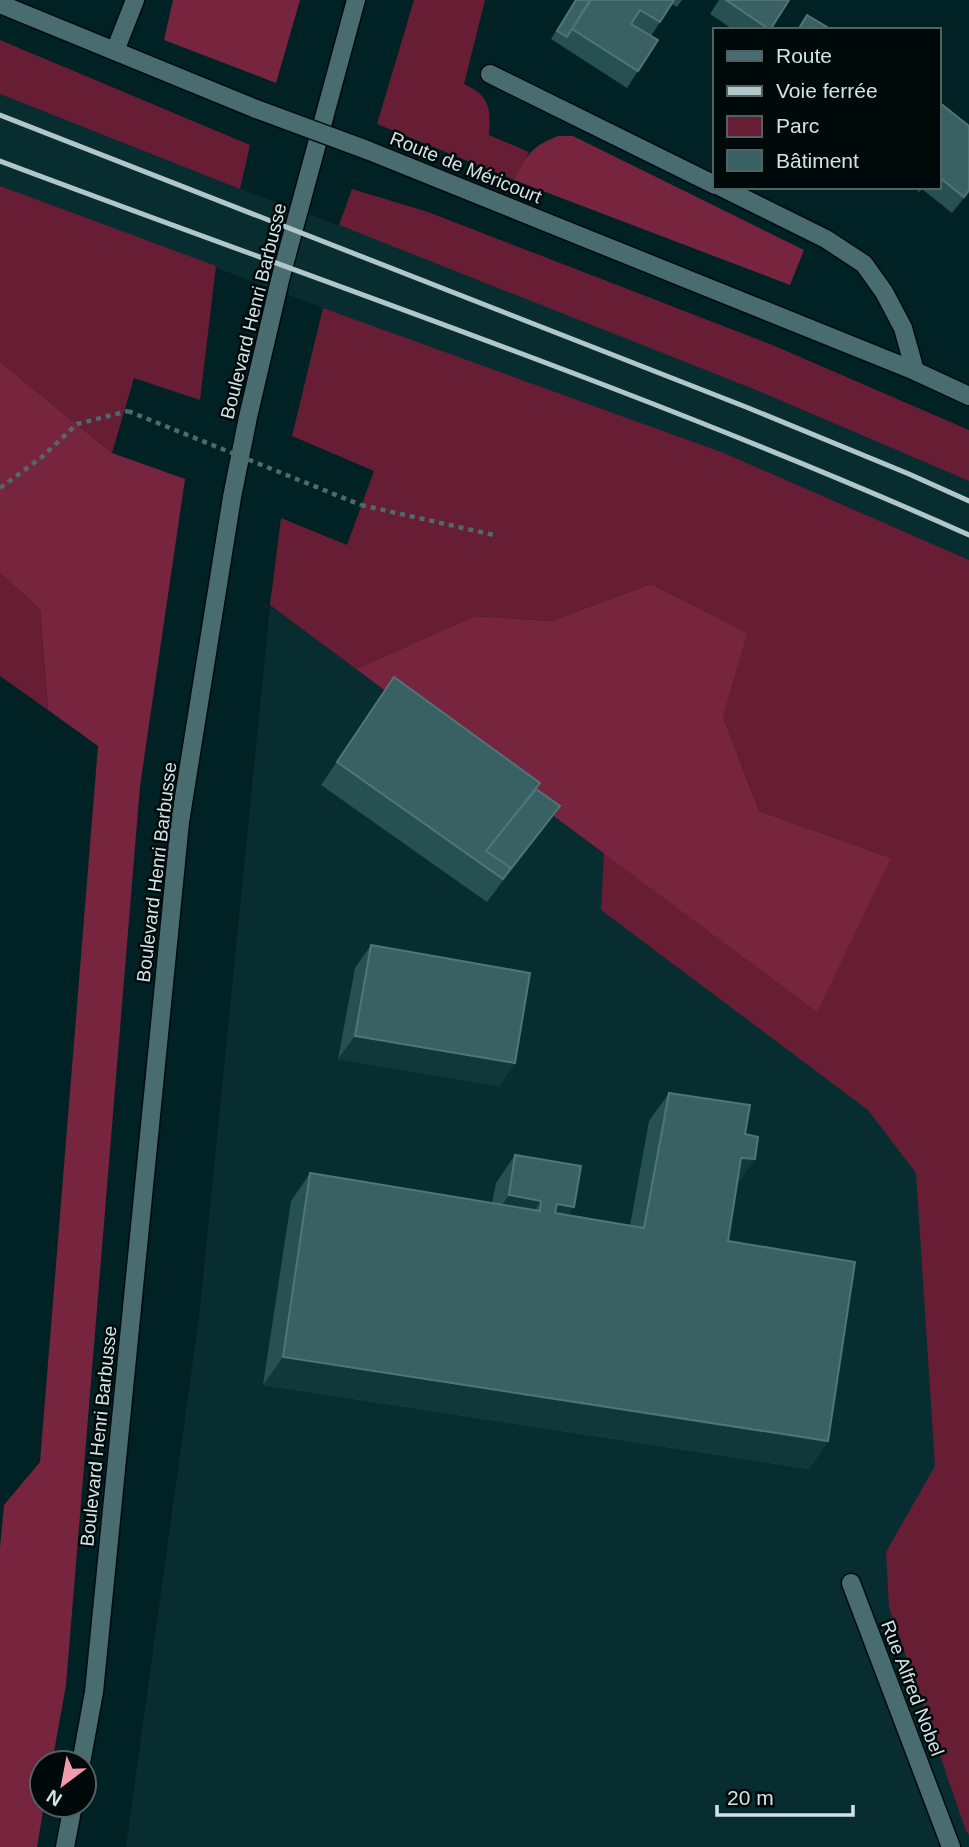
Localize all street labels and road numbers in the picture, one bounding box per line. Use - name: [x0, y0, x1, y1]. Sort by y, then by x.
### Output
- street label: Route de Méricourt: [387, 127, 545, 208]
- street label: Boulevard Henri Barbusse: [216, 201, 291, 421]
- street label: Boulevard Henri Barbusse: [133, 761, 180, 983]
- street label: Boulevard Henri Barbusse: [76, 1325, 121, 1547]
- street label: Rue Alfred Nobel: [877, 1617, 948, 1759]

